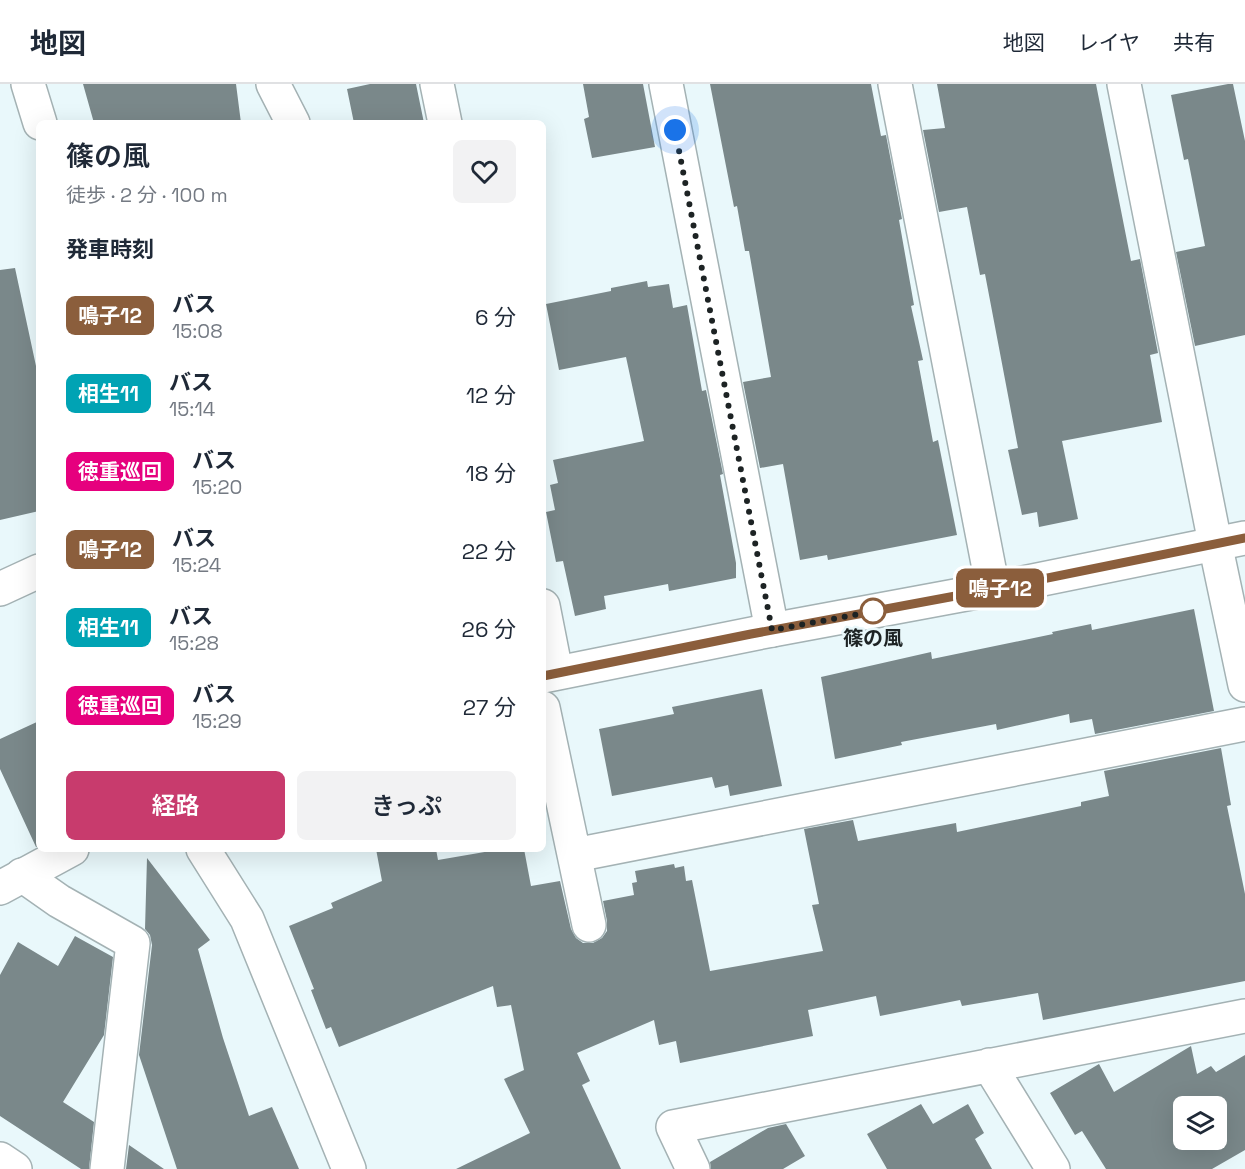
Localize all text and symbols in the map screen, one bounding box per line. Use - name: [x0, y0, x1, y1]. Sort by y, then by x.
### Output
- text: 地図: [30, 25, 86, 61]
- text: 地図: [1003, 29, 1045, 56]
- text: レイヤ: [1078, 29, 1140, 56]
- text: 共有: [1173, 29, 1215, 56]
- your location: [660, 115, 690, 145]
- text: 篠の風: [66, 138, 150, 174]
- button: heart: [453, 140, 516, 203]
- text: 徒歩 · 2 分 · 100 m: [66, 182, 228, 208]
- text: 発車時刻: [66, 235, 154, 263]
- text: バス: [172, 290, 216, 318]
- text: 鳴子12: [78, 302, 142, 329]
- text: 6 分: [475, 303, 516, 331]
- text: 15:08: [172, 318, 223, 344]
- text: バス: [169, 368, 213, 396]
- text: 相生11: [78, 380, 139, 407]
- text: 12 分: [466, 381, 516, 409]
- text: 15:14: [169, 396, 215, 422]
- text: バス: [192, 446, 236, 474]
- text: 徳重巡回: [78, 458, 162, 485]
- text: 18 分: [465, 459, 516, 487]
- text: 15:20: [192, 474, 242, 500]
- text: バス: [172, 524, 216, 552]
- text: 鳴子12: [78, 536, 142, 563]
- text: 22 分: [462, 537, 516, 565]
- text: 15:24: [172, 552, 221, 578]
- line badge: 鳴子12: [958, 568, 1042, 608]
- text: 鳴子12: [968, 575, 1032, 602]
- marker: 篠の風: [860, 598, 886, 624]
- text: バス: [169, 602, 213, 630]
- text: 相生11: [78, 614, 139, 641]
- text: 26 分: [462, 615, 516, 643]
- place label: 篠の風: [843, 625, 903, 651]
- text: 15:28: [169, 630, 219, 656]
- text: バス: [192, 680, 236, 708]
- text: 徳重巡回: [78, 692, 162, 719]
- text: 27 分: [463, 693, 516, 721]
- text: 15:29: [192, 708, 242, 734]
- button: 経路: [66, 771, 285, 840]
- button: きっぷ: [297, 771, 516, 840]
- map controls: [1173, 1096, 1227, 1150]
- button: layers: [1173, 1096, 1227, 1150]

